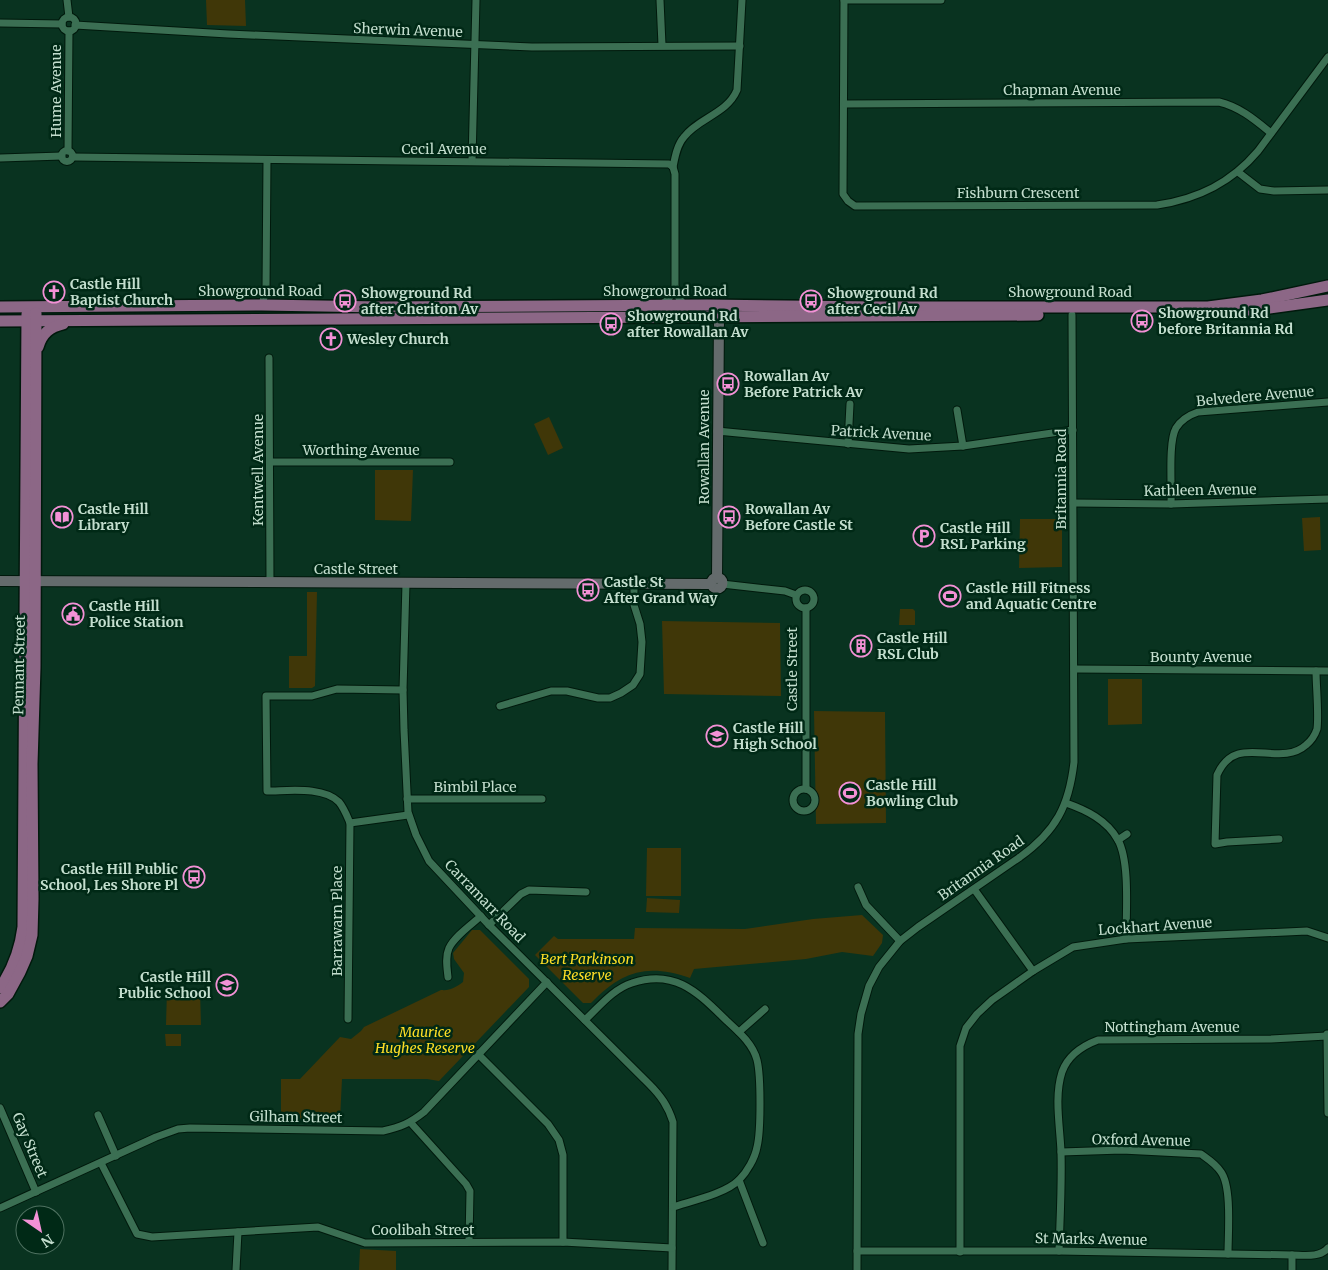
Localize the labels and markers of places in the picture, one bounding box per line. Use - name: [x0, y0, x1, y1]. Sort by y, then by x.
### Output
- place label: Castle Hill Baptist Church: [70, 275, 174, 309]
- church icon: Castle Hill Baptist Church: [42, 280, 66, 304]
- place label: Showground Rd after Cheriton Av: [361, 284, 479, 318]
- place label: Showground Rd after Cecil Av: [827, 284, 938, 318]
- bus stop icon: Showground Rd after Cheriton Av: [333, 289, 357, 313]
- bus stop icon: Showground Rd after Cecil Av: [799, 289, 823, 313]
- place label: Showground Rd before Britannia Rd: [1158, 304, 1293, 338]
- place label: Showground Rd after Rowallan Av: [627, 307, 749, 341]
- bus stop icon: Showground Rd before Britannia Rd: [1130, 309, 1154, 333]
- bus stop icon: Showground Rd after Rowallan Av: [599, 312, 623, 336]
- church icon: Wesley Church: [319, 327, 343, 351]
- place label: Wesley Church: [346, 330, 449, 348]
- place label: Rowallan Av Before Patrick Av: [744, 367, 864, 401]
- bus stop icon: Rowallan Av Before Patrick Av: [716, 372, 740, 396]
- place label: Castle Hill Library: [78, 500, 149, 534]
- place label: Rowallan Av Before Castle St: [745, 500, 853, 534]
- library icon: Castle Hill Library: [50, 505, 74, 529]
- bus stop icon: Rowallan Av Before Castle St: [717, 505, 741, 529]
- place label: Castle Hill RSL Parking: [940, 519, 1026, 553]
- parking icon: Castle Hill RSL Parking: [912, 524, 936, 548]
- place label: Castle St After Grand Way: [603, 573, 718, 607]
- bus stop icon: Castle St After Grand Way: [576, 578, 600, 602]
- place label: Castle Hill Fitness and Aquatic Centre: [966, 579, 1097, 613]
- sports icon: Castle Hill Fitness and Aquatic Centre: [938, 584, 962, 608]
- place label: Castle Hill Police Station: [89, 597, 184, 631]
- public building icon: Castle Hill Police Station: [61, 602, 85, 626]
- place label: Castle Hill RSL Club: [877, 629, 948, 663]
- building icon: Castle Hill RSL Club: [849, 634, 873, 658]
- place label: Castle Hill High School: [733, 719, 817, 753]
- school or university icon: Castle Hill High School: [705, 724, 729, 748]
- place label: Castle Hill Bowling Club: [866, 776, 959, 810]
- sports icon: Castle Hill Bowling Club: [838, 781, 862, 805]
- place label: Castle Hill Public School, Les Shore Pl: [40, 860, 178, 894]
- bus stop icon: Castle Hill Public School, Les Shore Pl: [182, 865, 206, 889]
- place label: Castle Hill Public School: [118, 968, 211, 1002]
- school or university icon: Castle Hill Public School: [215, 973, 239, 997]

